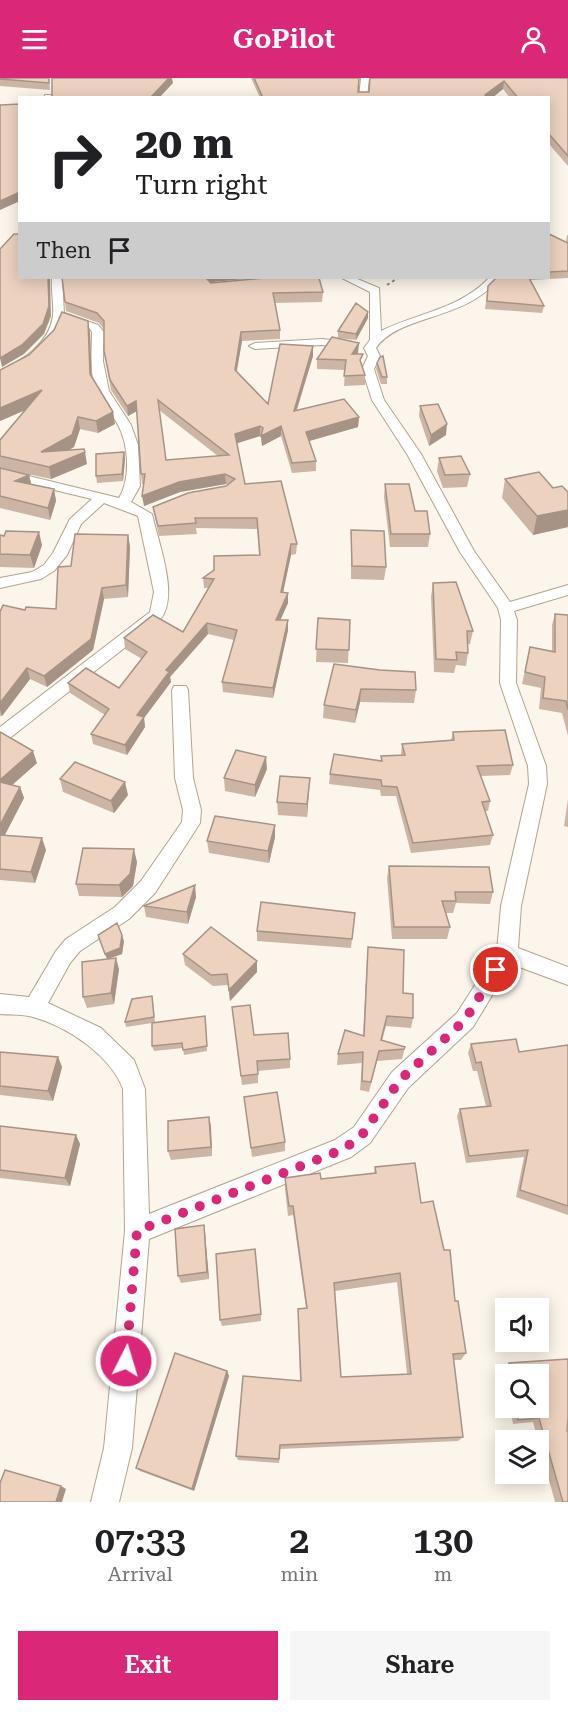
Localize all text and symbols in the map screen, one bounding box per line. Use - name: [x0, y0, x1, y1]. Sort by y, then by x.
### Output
- icon: menu: [18, 23, 51, 56]
- text: GoPilot: [233, 23, 335, 55]
- icon: person: [517, 23, 550, 56]
- text: 20 m: [135, 119, 233, 168]
- icon: right: [36, 120, 114, 198]
- text: Turn right: [135, 169, 268, 201]
- icon: arrive: [103, 234, 136, 267]
- text: Then: [36, 238, 91, 263]
- pin: [470, 944, 521, 995]
- icon: arrive: [479, 953, 512, 986]
- map controls: [495, 1298, 549, 1484]
- button: sound: [495, 1298, 549, 1352]
- position arrow: [94, 1329, 158, 1393]
- button: search: [495, 1364, 549, 1418]
- button: layers: [495, 1430, 549, 1484]
- text: 07:33: [95, 1520, 186, 1562]
- text: 2: [289, 1520, 309, 1562]
- text: 130: [413, 1520, 473, 1562]
- text: Arrival: [108, 1562, 173, 1586]
- text: min: [281, 1562, 318, 1586]
- text: m: [434, 1562, 452, 1586]
- button: Exit: [18, 1631, 278, 1700]
- button: Share: [290, 1631, 550, 1700]

